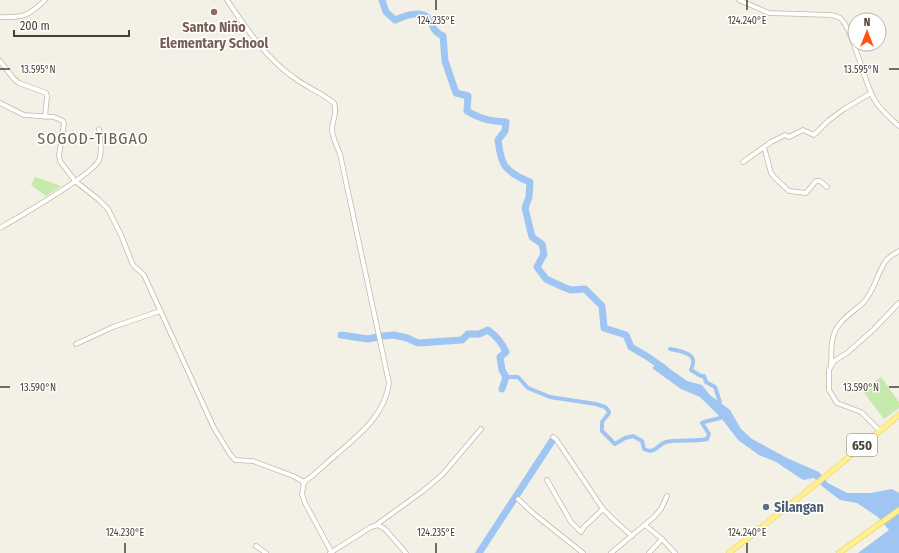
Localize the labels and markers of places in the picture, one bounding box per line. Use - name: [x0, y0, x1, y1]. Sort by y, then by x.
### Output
- marker: Santo Niño Elementary School: [209, 7, 219, 17]
- place label: Santo Niño Elementary School: [160, 19, 268, 52]
- place label: Silangan: [774, 499, 824, 516]
- marker: Silangan: [761, 502, 771, 512]

